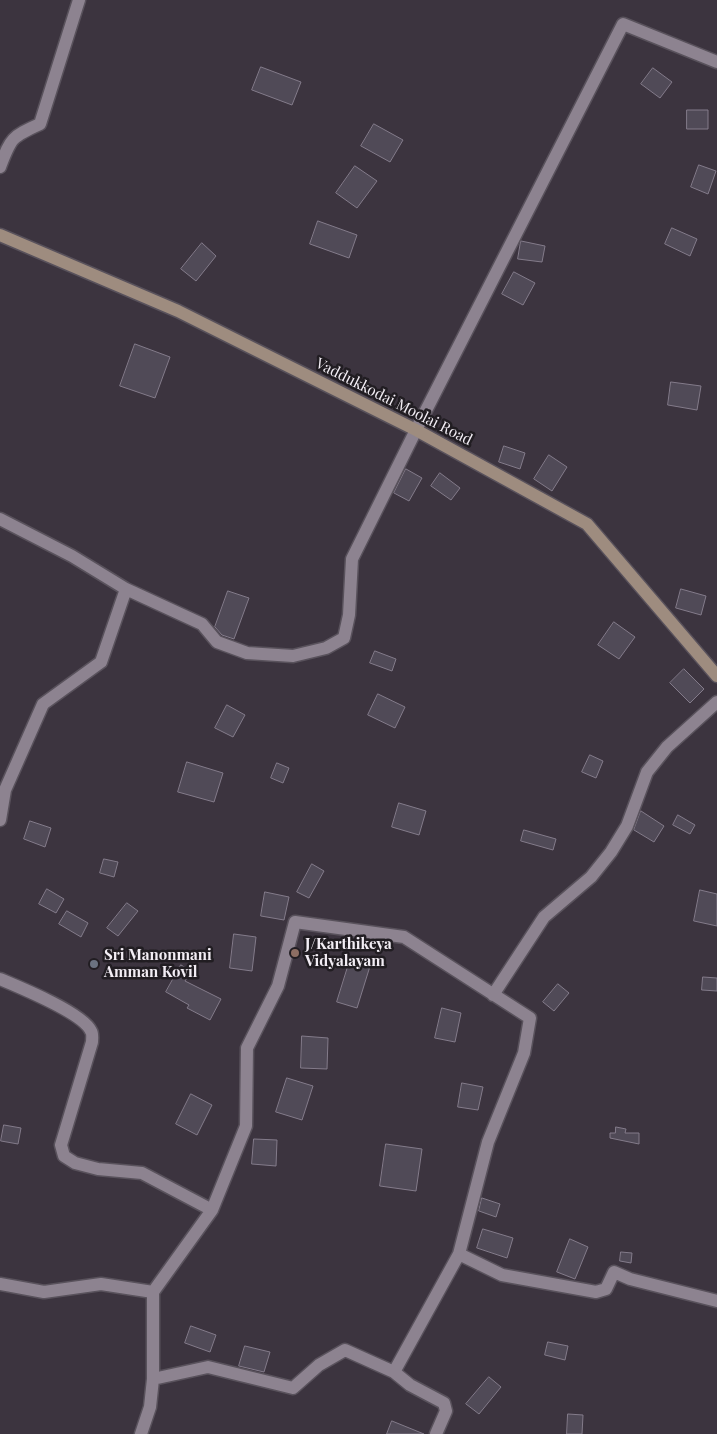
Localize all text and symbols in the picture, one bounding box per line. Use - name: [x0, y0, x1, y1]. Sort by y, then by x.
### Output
- street label: Vaddukkodai Moolai Road: [313, 355, 475, 449]
- place label: J/Karthikeya Vidyalayam: [305, 935, 392, 970]
- place label: Sri Manonmani Amman Kovil: [104, 946, 212, 981]
- marker: J/Karthikeya Vidyalayam: [289, 947, 301, 959]
- marker: Sri Manonmani Amman Kovil: [88, 958, 100, 970]

